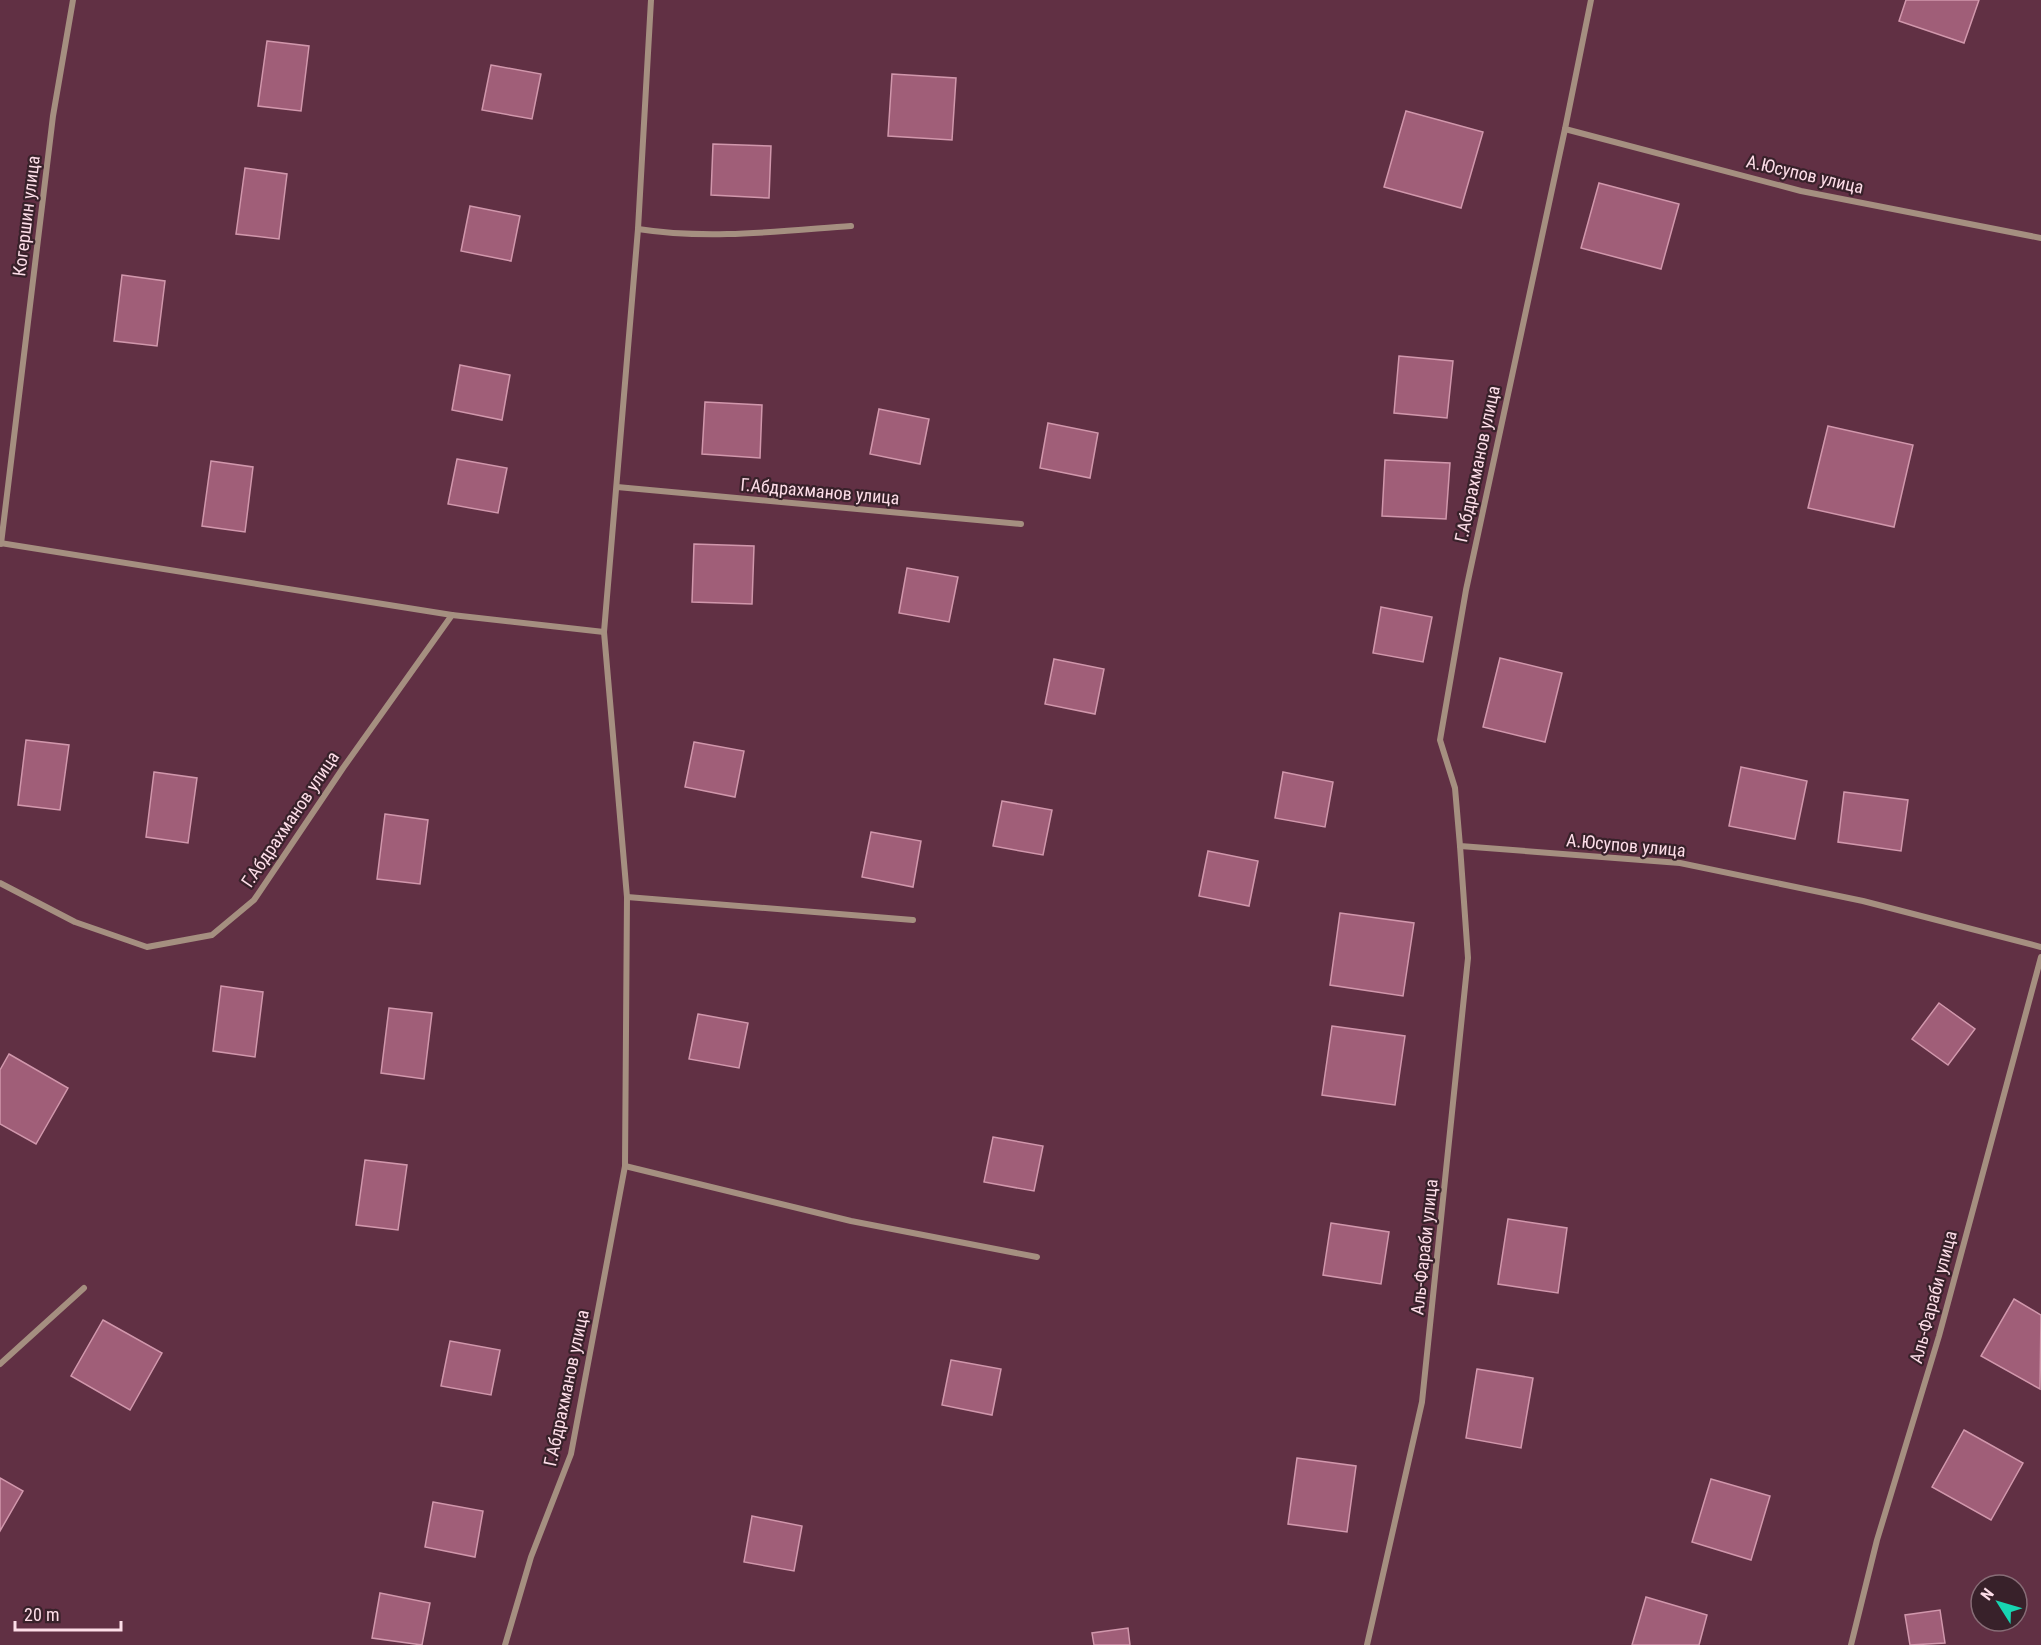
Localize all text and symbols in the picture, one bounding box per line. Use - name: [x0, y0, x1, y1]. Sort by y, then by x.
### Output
- street label: А.Юсупов улица: [1744, 150, 1866, 198]
- street label: Когершин улица: [8, 154, 44, 278]
- street label: Г.Абдрахманов улица: [1450, 384, 1504, 544]
- street label: Г.Абдрахманов улица: [740, 474, 900, 508]
- street label: Г.Абдрахманов улица: [237, 747, 343, 891]
- street label: А.Юсупов улица: [1565, 829, 1687, 861]
- street label: Аль-Фараби улица: [1406, 1178, 1442, 1316]
- street label: Аль-Фараби улица: [1905, 1228, 1961, 1366]
- street label: Г.Абдрахманов улица: [539, 1308, 593, 1468]
- north arrow: [1969, 1573, 2029, 1633]
- text: N: [1977, 1585, 1998, 1604]
- scale bar: [15, 1594, 122, 1632]
- text: 20 m: [24, 1604, 59, 1625]

